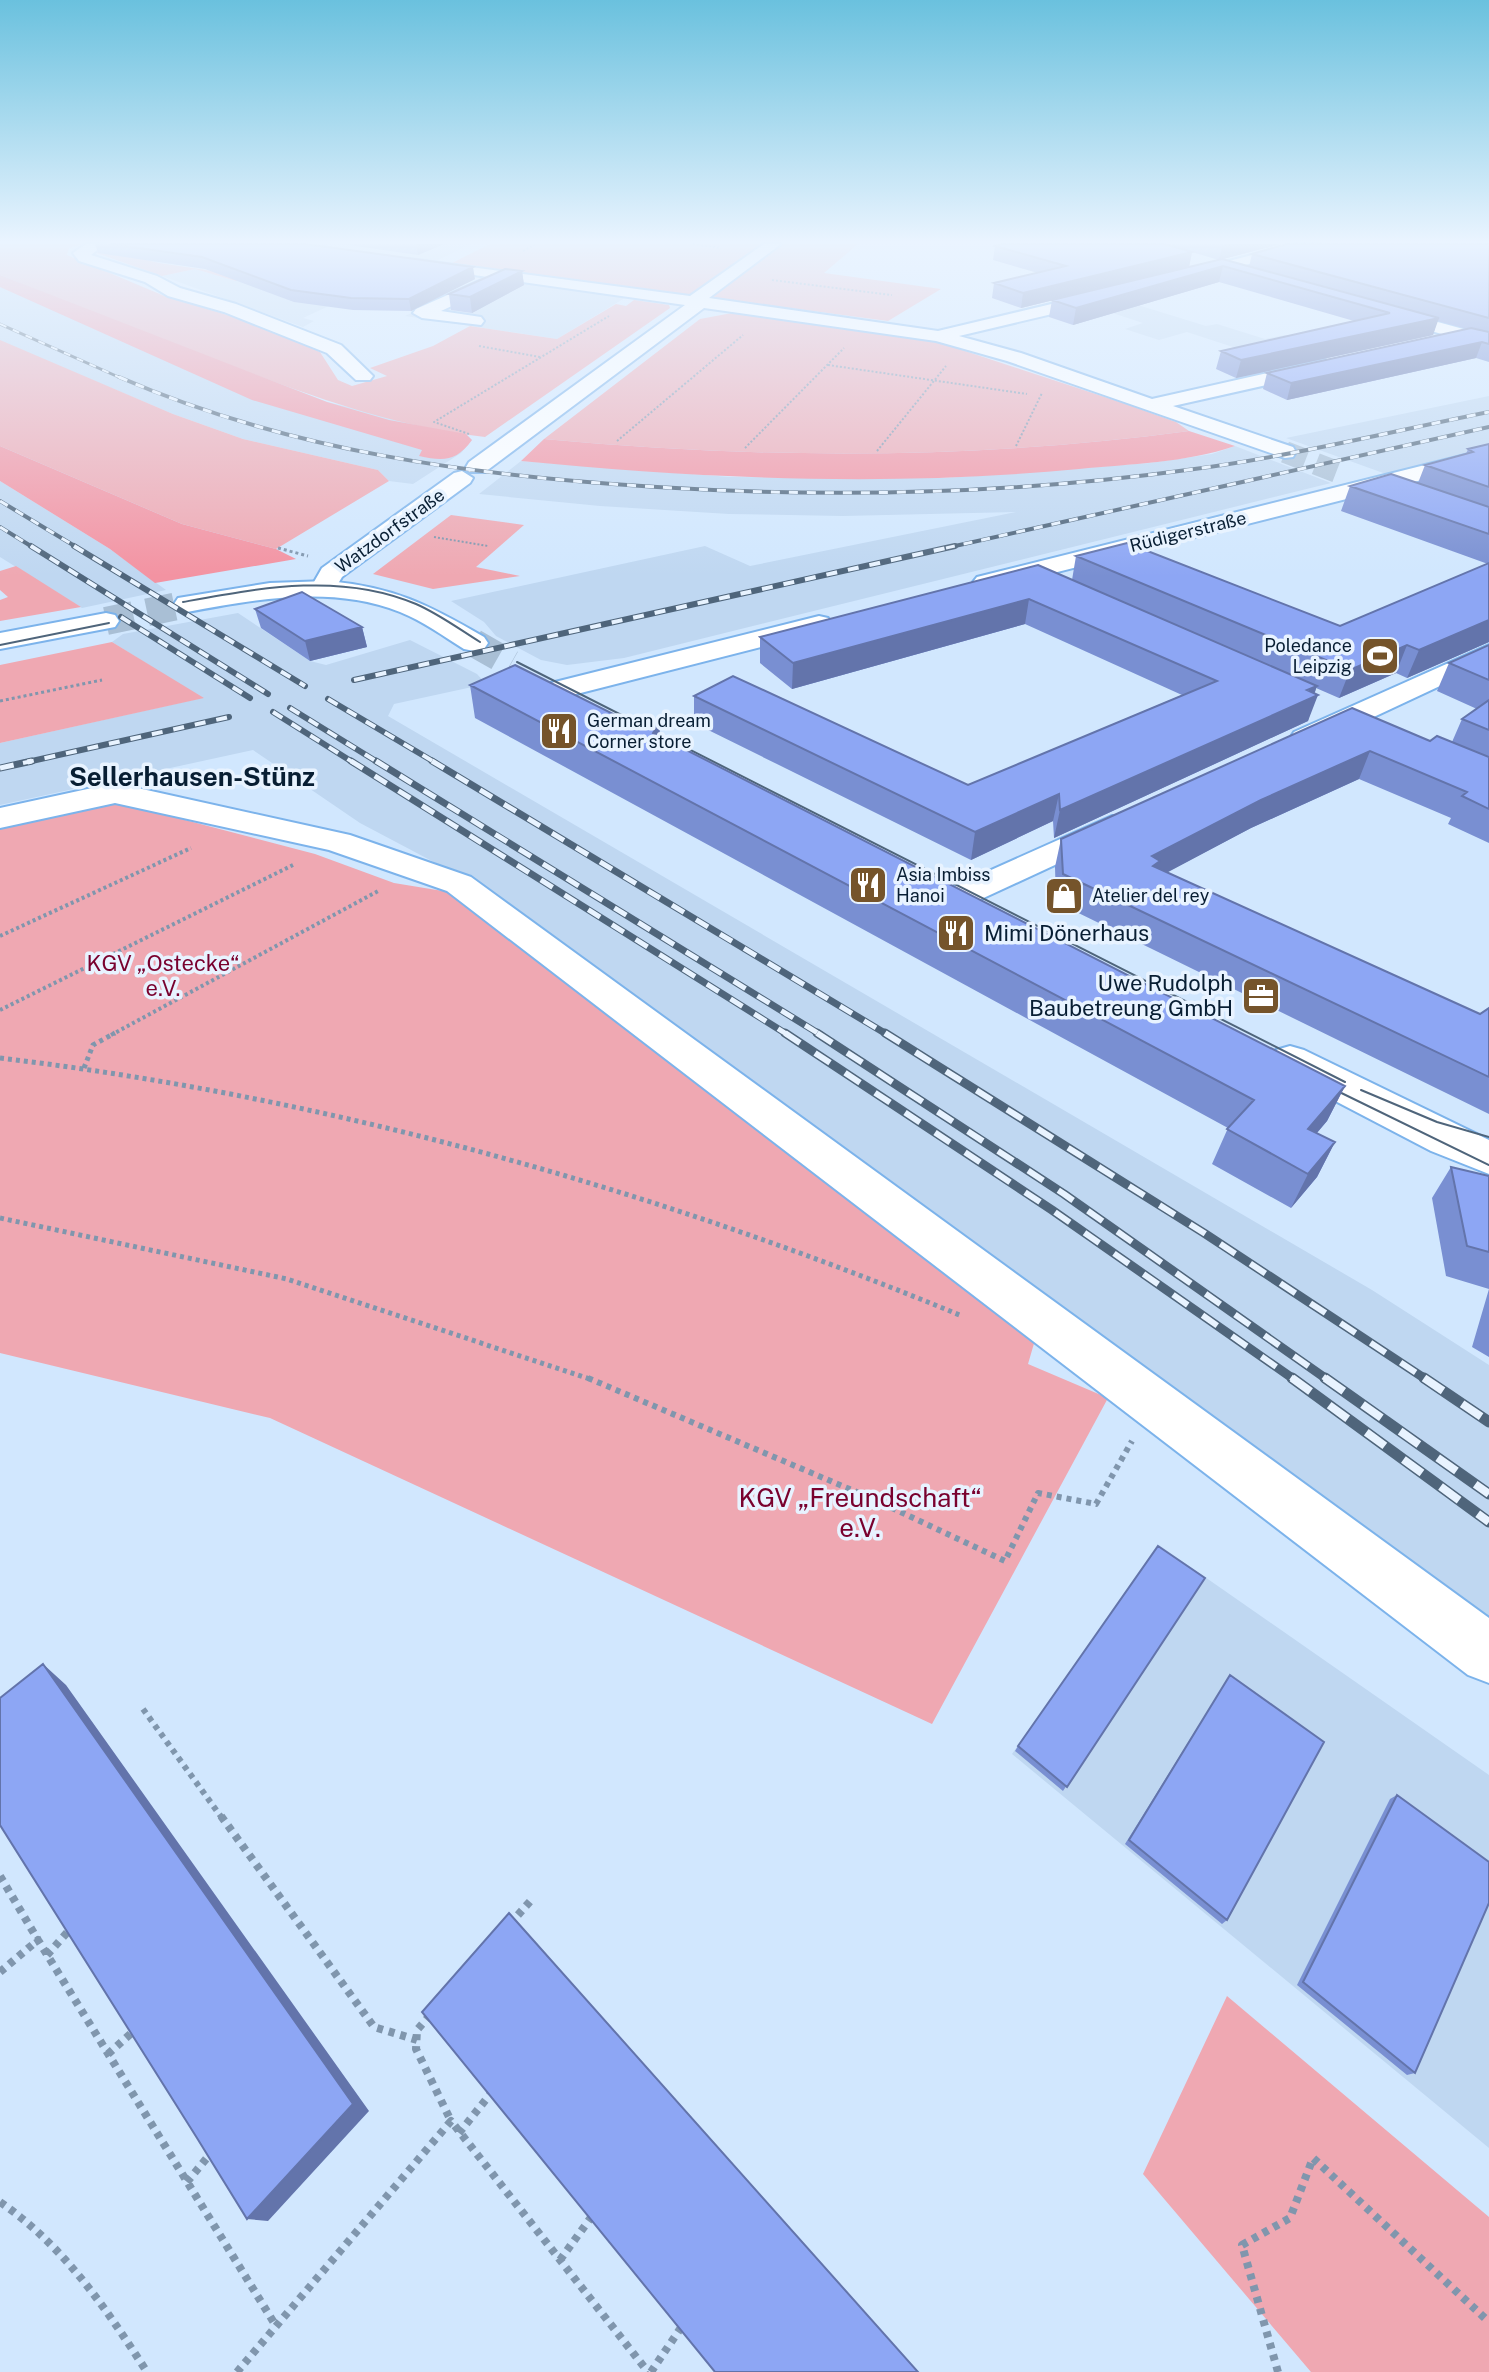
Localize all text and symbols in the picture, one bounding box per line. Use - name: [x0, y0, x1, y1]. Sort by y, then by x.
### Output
- street label: Watzdorfstraße: [331, 484, 448, 577]
- street label: Rüdigerstraße: [1128, 507, 1248, 556]
- place label: Poledance Leipzig: [1264, 635, 1352, 677]
- sports icon: Poledance Leipzig: [1359, 635, 1401, 677]
- restaurant icon: German dream Corner store: [538, 710, 580, 752]
- place label: German dream Corner store: [587, 710, 711, 752]
- district label: Sellerhausen-Stünz: [69, 761, 315, 792]
- restaurant icon: Asia Imbiss Hanoi: [847, 864, 889, 906]
- place label: Asia Imbiss Hanoi: [896, 864, 990, 906]
- shop icon: Atelier del rey: [1043, 875, 1085, 917]
- place label: Atelier del rey: [1092, 885, 1210, 906]
- restaurant icon: Mimi Dönerhaus: [935, 912, 977, 954]
- place label: Mimi Dönerhaus: [984, 920, 1149, 946]
- park label: KGV „Ostecke“ e.V.: [87, 950, 239, 1001]
- place label: Uwe Rudolph Baubetreung GmbH: [1029, 970, 1233, 1021]
- office icon: Uwe Rudolph Baubetreung GmbH: [1240, 975, 1282, 1017]
- park label: KGV „Freundschaft“ e.V.: [738, 1482, 982, 1543]

